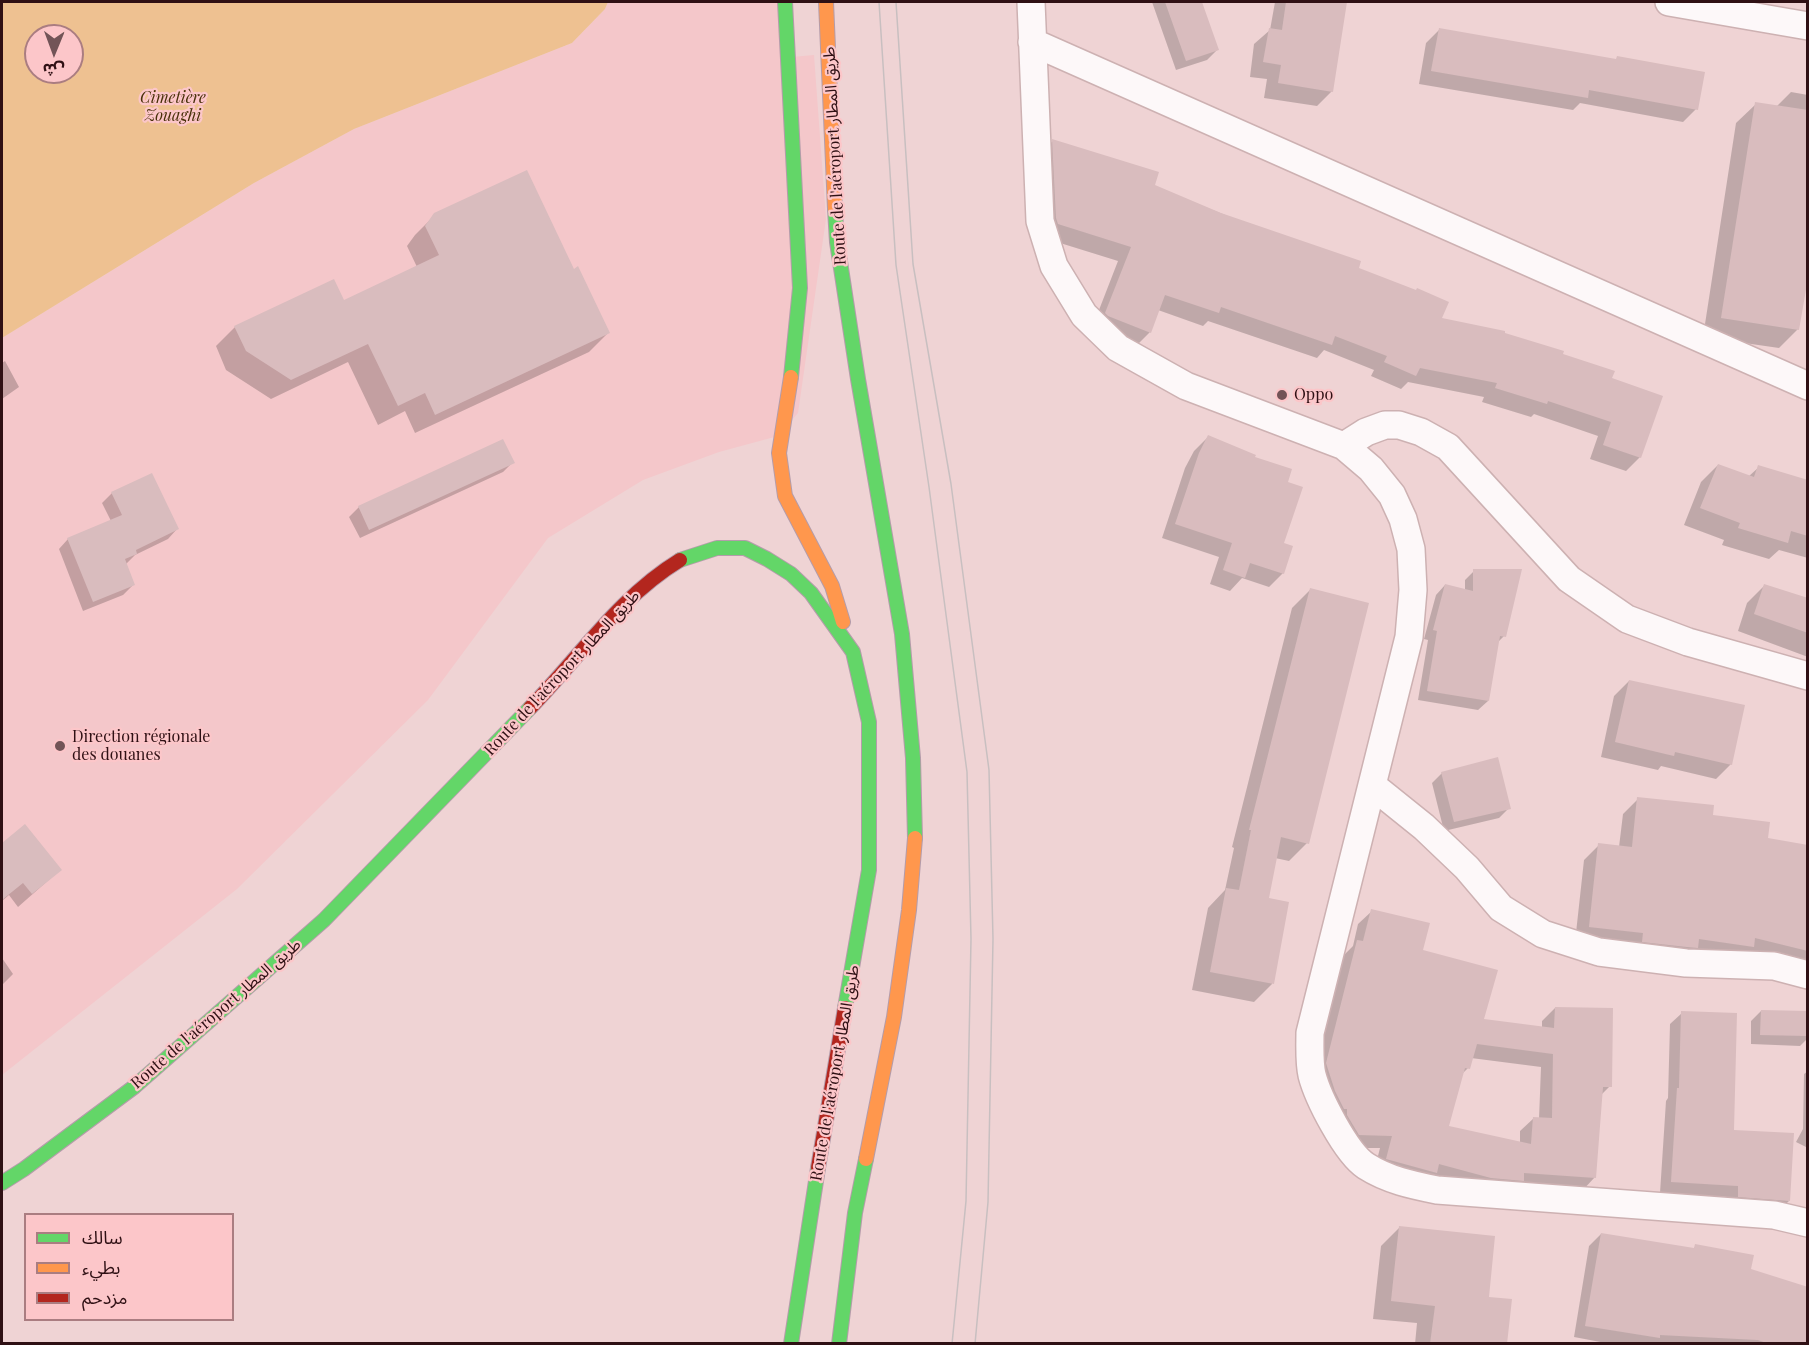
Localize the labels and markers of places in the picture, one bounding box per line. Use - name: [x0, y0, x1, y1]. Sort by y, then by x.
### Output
- place label: Oppo: [1294, 385, 1333, 405]
- marker: Oppo: [1275, 388, 1289, 402]
- place label: Direction régionale des douanes: [72, 727, 210, 765]
- marker: Direction régionale des douanes: [53, 739, 67, 753]

